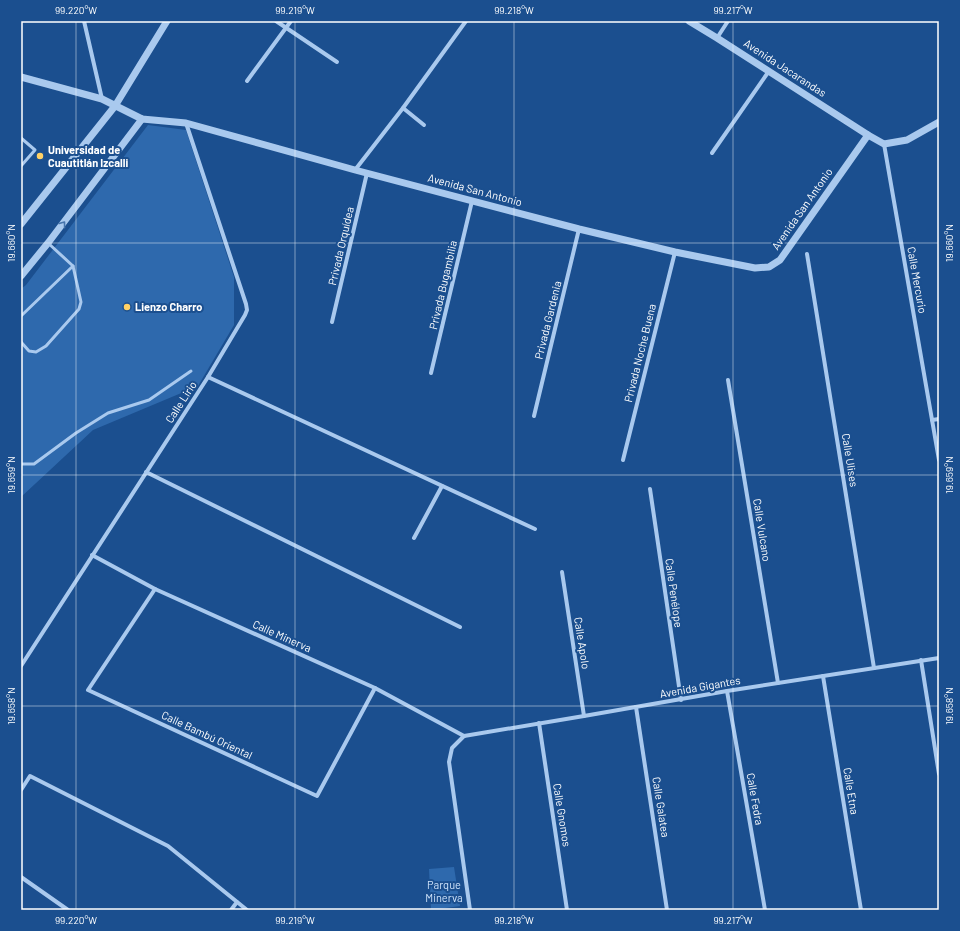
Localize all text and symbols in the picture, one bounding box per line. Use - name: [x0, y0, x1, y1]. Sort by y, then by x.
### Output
- text: 99.220°W: [55, 4, 97, 16]
- text: 99.219°W: [275, 4, 315, 16]
- text: 99.218°W: [494, 4, 534, 16]
- text: 99.217°W: [713, 4, 753, 16]
- street label: Avenida Jacarandas: [742, 36, 829, 99]
- place label: Universidad de Cuautitlán Izcalli: [48, 143, 128, 169]
- marker: Universidad de Cuautitlán Izcalli: [35, 151, 45, 161]
- street label: Avenida San Antonio: [768, 165, 835, 252]
- street label: Avenida San Antonio: [427, 171, 524, 208]
- street label: Privada Orquídea: [325, 205, 356, 286]
- one-way arrow: [58, 221, 65, 228]
- text: 19.660°N: [5, 224, 17, 262]
- text: 19.660°N: [943, 224, 955, 262]
- street label: Privada Bugambilia: [426, 239, 459, 331]
- street label: Calle Mercurio: [905, 246, 930, 314]
- street label: Privada Gardenia: [531, 279, 564, 360]
- place label: Lienzo Charro: [135, 300, 202, 313]
- marker: Lienzo Charro: [122, 302, 132, 312]
- street label: Privada Noche Buena: [621, 302, 658, 403]
- street label: Calle Lirio: [162, 378, 199, 425]
- street label: Calle Ulises: [840, 432, 861, 488]
- text: 19.659°N: [5, 456, 17, 494]
- text: 19.659°N: [943, 456, 955, 494]
- street label: Calle Vulcano: [751, 498, 774, 562]
- street label: Calle Penélope: [663, 558, 686, 628]
- street label: Calle Apolo: [572, 616, 593, 670]
- street label: Calle Minerva: [251, 617, 314, 654]
- street label: Avenida Gigantes: [659, 673, 741, 700]
- text: 19.658°N: [5, 687, 17, 725]
- text: 19.658°N: [943, 687, 955, 725]
- street label: Calle Bambú Oriental: [160, 708, 255, 761]
- street label: Calle Etna: [841, 766, 862, 815]
- street label: Calle Fedra: [745, 772, 766, 826]
- street label: Calle Galatea: [650, 776, 673, 838]
- street label: Calle Gnomos: [551, 782, 574, 848]
- park label: Parque Minerva: [425, 878, 463, 904]
- text: 99.220°W: [55, 914, 97, 926]
- text: 99.219°W: [275, 914, 315, 926]
- text: 99.218°W: [494, 914, 534, 926]
- text: 99.217°W: [713, 914, 753, 926]

